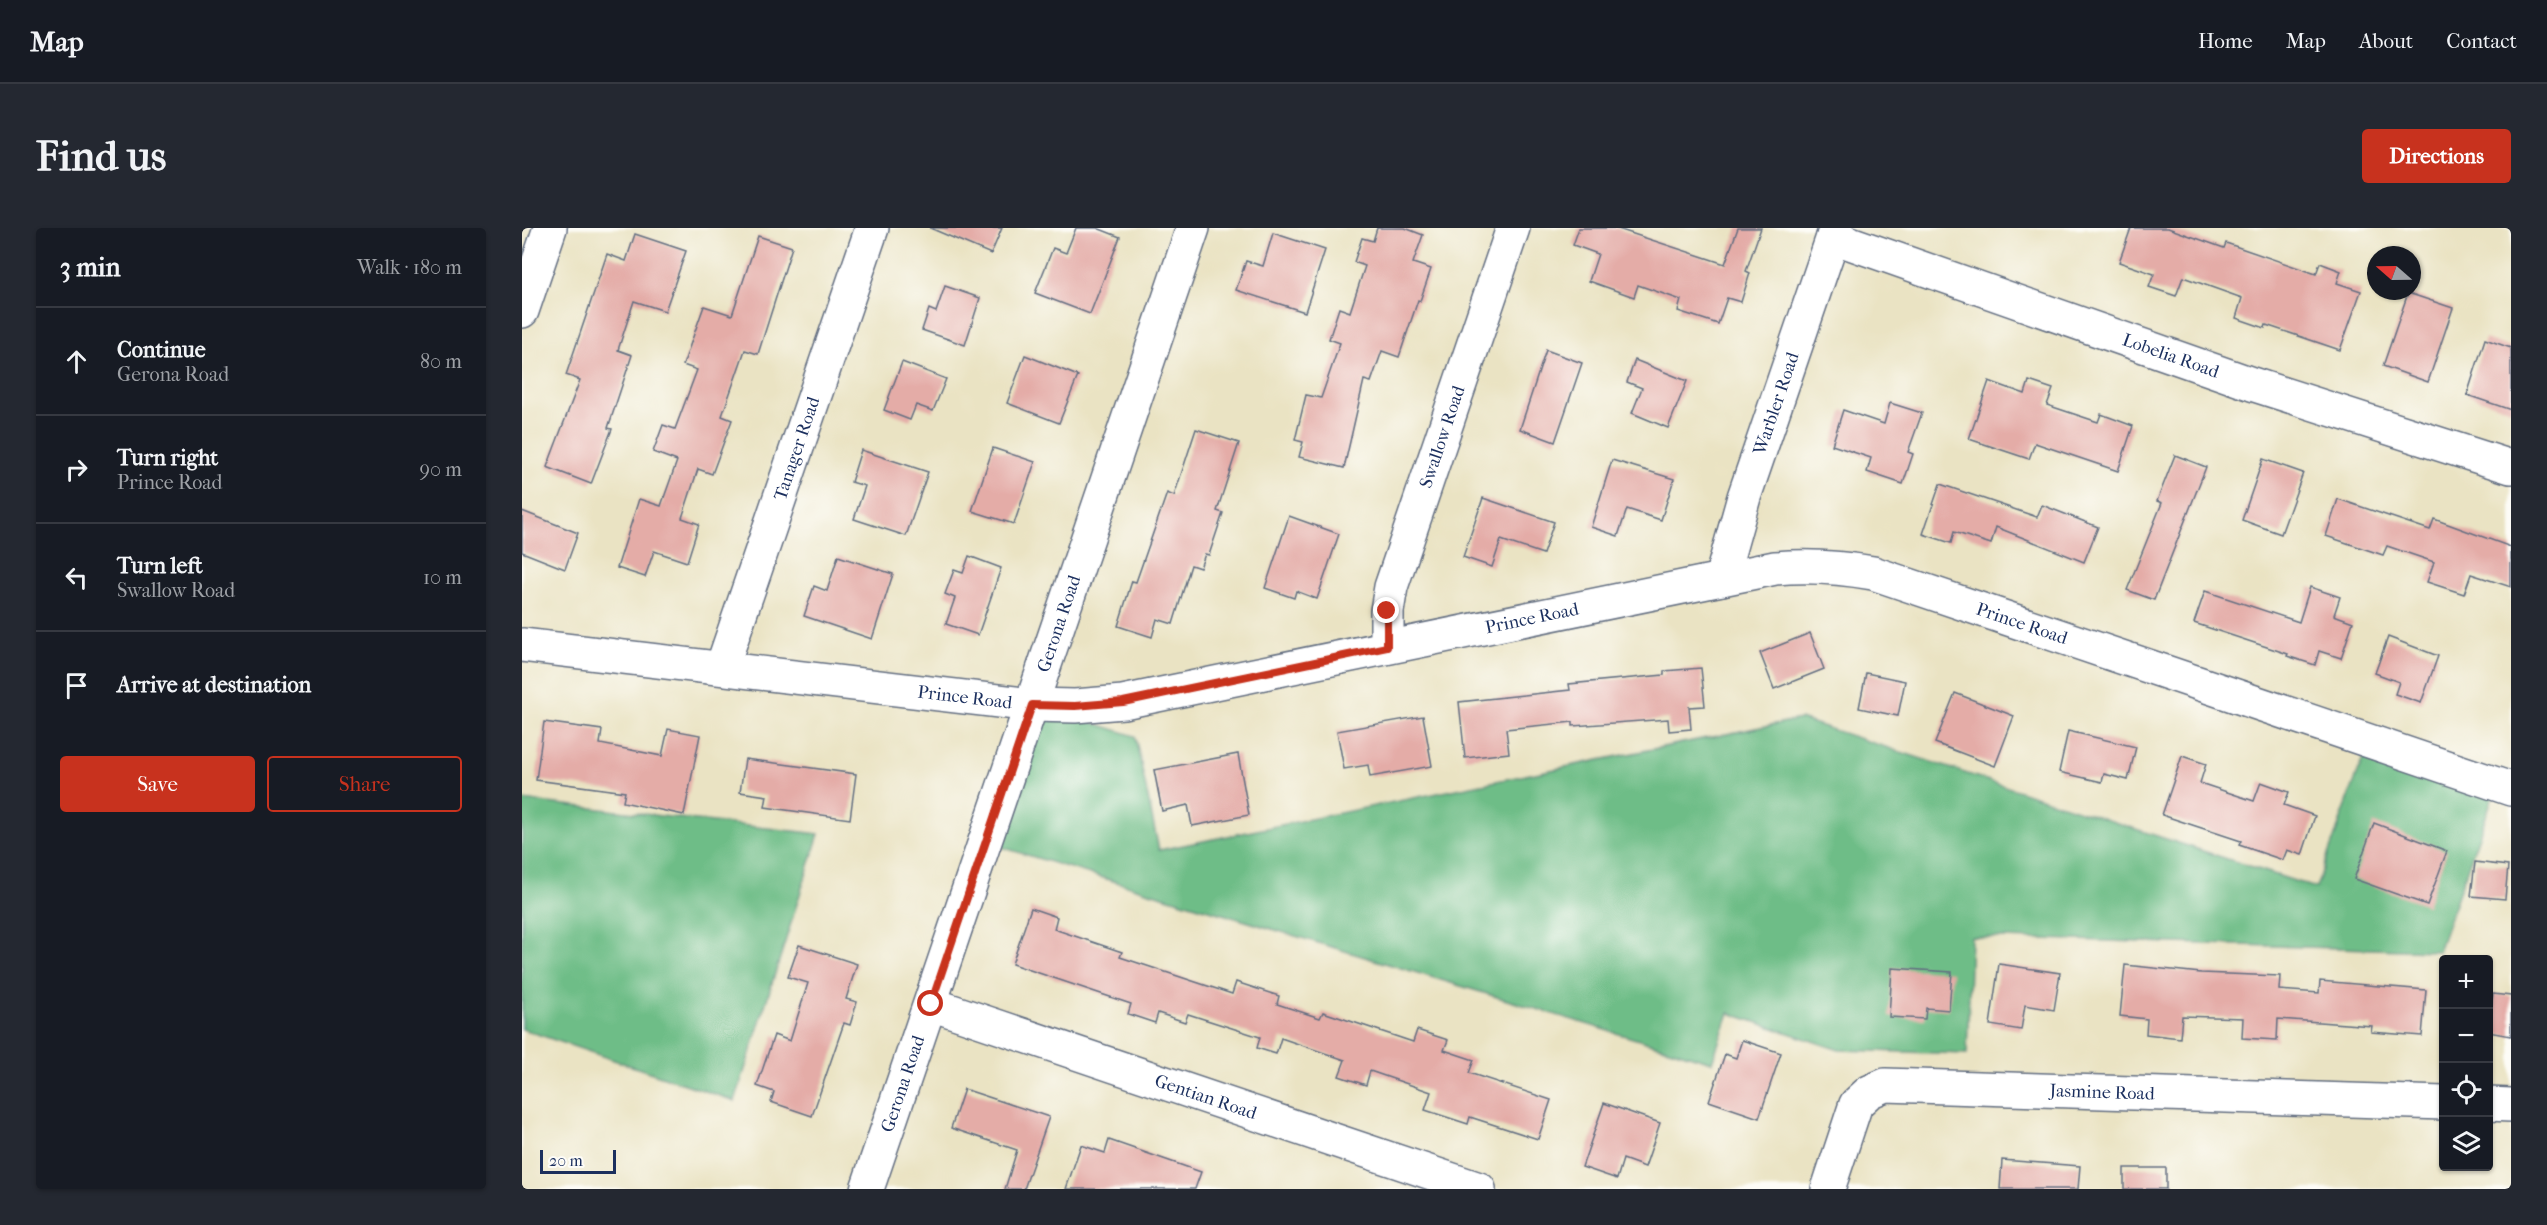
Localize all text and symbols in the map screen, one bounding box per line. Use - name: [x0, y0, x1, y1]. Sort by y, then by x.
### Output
- text: Map: [30, 25, 84, 58]
- text: Home: [2198, 29, 2253, 53]
- text: Map: [2286, 29, 2326, 53]
- text: About: [2359, 29, 2413, 53]
- text: Contact: [2446, 29, 2517, 53]
- button: Directions: [2362, 129, 2511, 183]
- text: Find us: [36, 132, 166, 181]
- north arrow: [2367, 246, 2421, 300]
- text: 3 min: [60, 252, 121, 283]
- text: Walk · 180 m: [357, 256, 462, 279]
- street label: Lobelia Road: [2120, 329, 2222, 383]
- text: Continue: [117, 337, 206, 363]
- icon: ahead: [60, 345, 93, 378]
- street label: Warbler Road: [1749, 349, 1804, 459]
- text: 80 m: [420, 350, 462, 373]
- text: Gerona Road: [117, 363, 229, 386]
- street label: Swallow Road: [1415, 383, 1470, 491]
- street label: Tanager Road: [770, 394, 825, 503]
- text: Turn right: [117, 445, 218, 471]
- icon: right: [60, 453, 93, 486]
- text: 90 m: [420, 458, 462, 481]
- text: Prince Road: [117, 471, 223, 494]
- text: Turn left: [117, 553, 203, 579]
- icon: left: [60, 561, 93, 594]
- text: 10 m: [423, 566, 462, 589]
- street label: Gerona Road: [1033, 572, 1085, 675]
- text: Swallow Road: [117, 579, 235, 602]
- route end: [1373, 597, 1399, 623]
- street label: Prince Road: [1483, 599, 1581, 638]
- street label: Prince Road: [1973, 599, 2070, 649]
- icon: arrive: [60, 669, 93, 702]
- text: Arrive at destination: [117, 672, 311, 698]
- street label: Prince Road: [916, 682, 1013, 714]
- button: Save: [60, 756, 255, 812]
- button: Share: [267, 756, 462, 812]
- map controls: [2439, 955, 2493, 1171]
- button: +: [2439, 955, 2493, 1009]
- route start: [917, 990, 943, 1016]
- button: −: [2439, 1009, 2493, 1063]
- street label: Gerona Road: [877, 1033, 929, 1135]
- button: locate: [2439, 1063, 2493, 1117]
- street label: Gentian Road: [1152, 1070, 1260, 1124]
- street label: Jasmine Road: [2047, 1080, 2155, 1105]
- button: layers: [2439, 1117, 2493, 1171]
- scale bar: [540, 1147, 616, 1174]
- text: 20 m: [549, 1151, 583, 1170]

